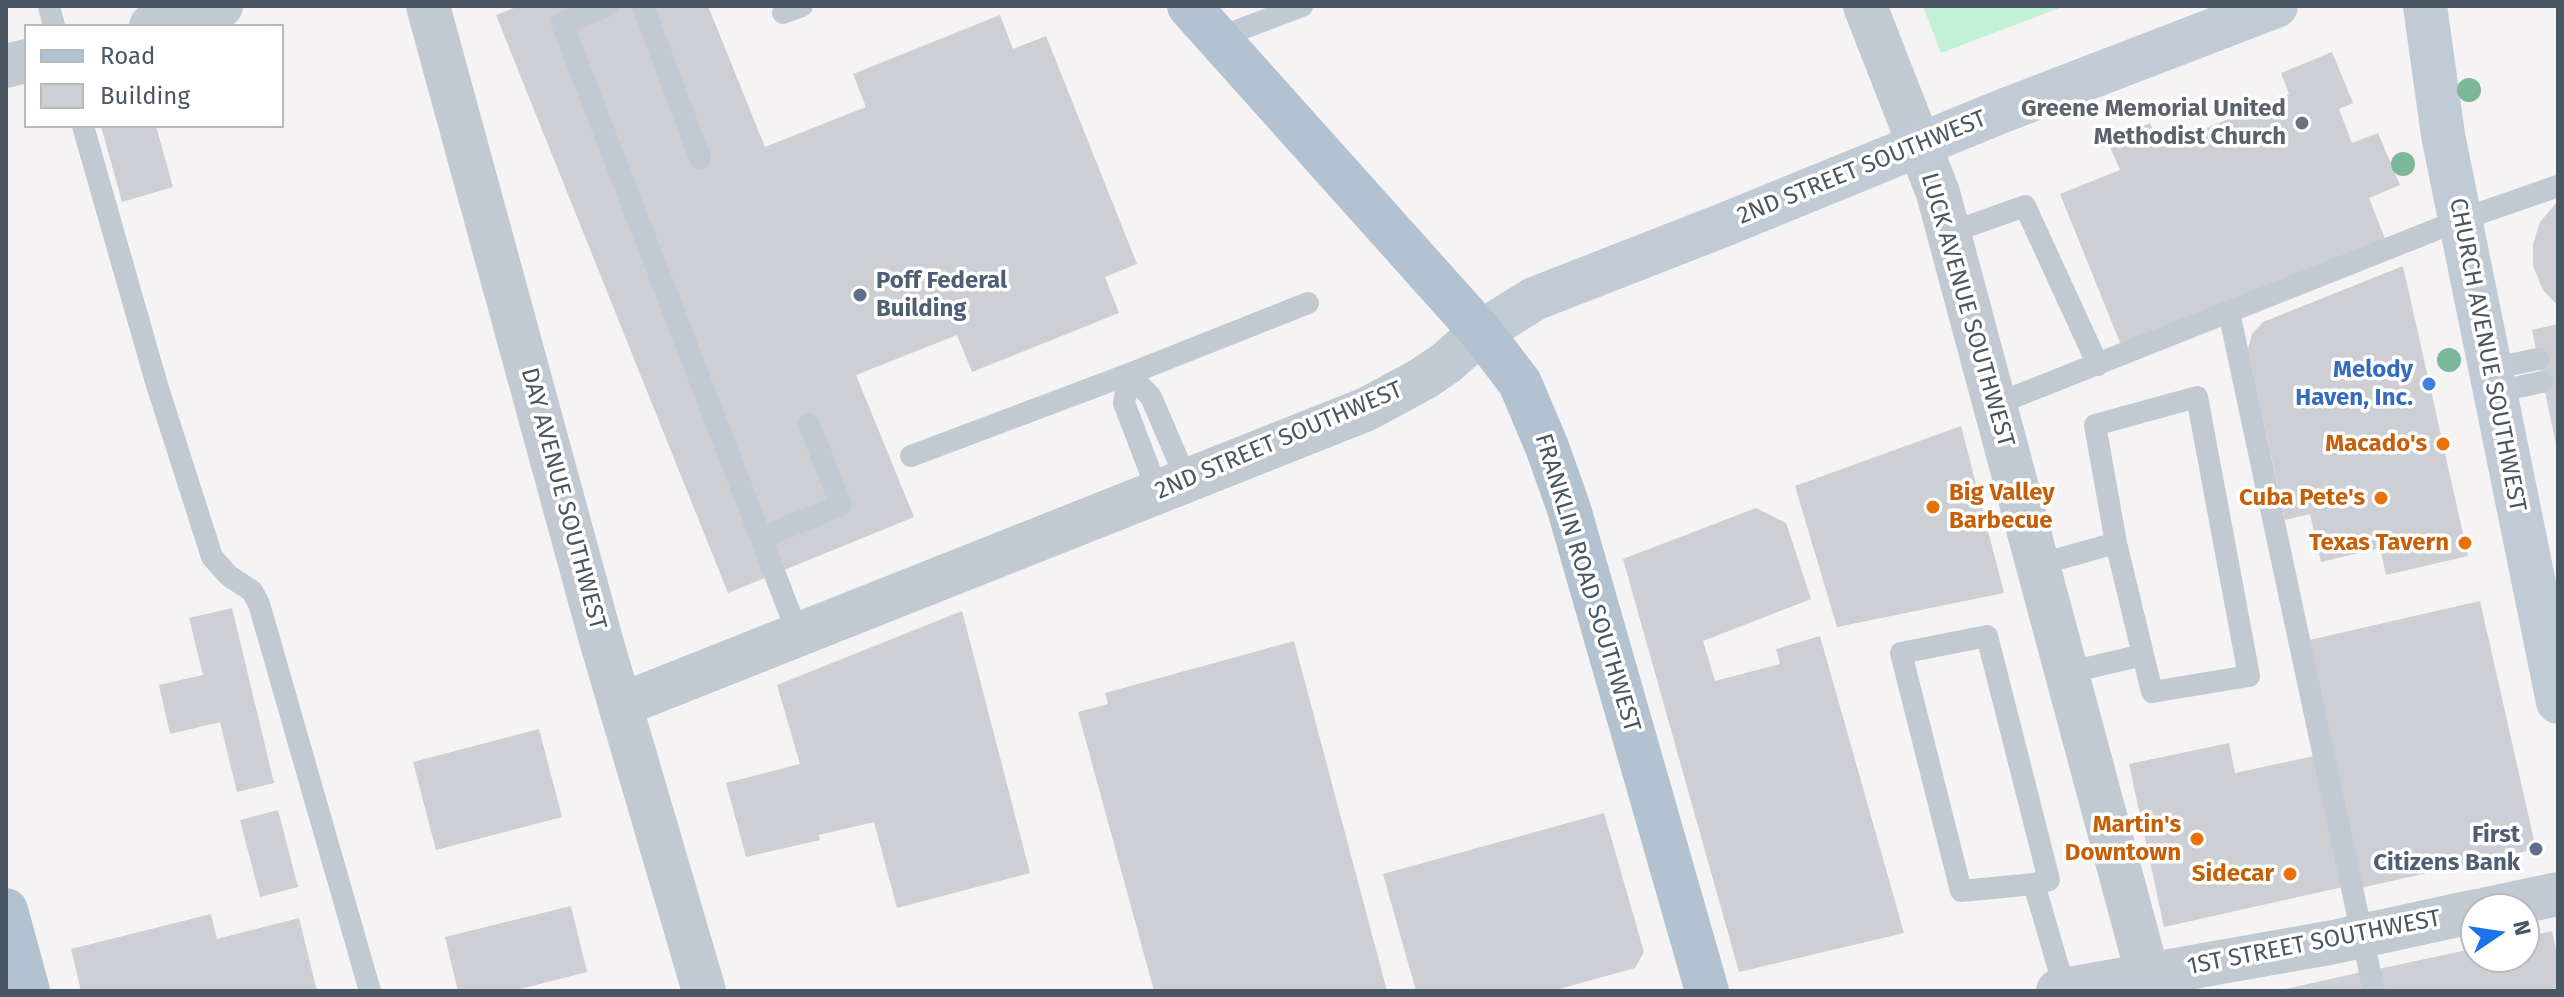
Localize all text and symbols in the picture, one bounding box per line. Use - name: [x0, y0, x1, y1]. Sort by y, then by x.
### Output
- legend: [24, 24, 284, 128]
- text: Road: [100, 42, 155, 70]
- text: Building: [100, 82, 190, 110]
- place label: Greene Memorial United Methodist Church: [2021, 95, 2286, 151]
- street label: 2ND STREET SOUTHWEST: [1733, 105, 1991, 231]
- marker: Greene Memorial United Methodist Church: [2293, 114, 2311, 132]
- street label: LUCK AVENUE SOUTHWEST: [1914, 170, 2020, 450]
- street label: CHURCH AVENUE SOUTHWEST: [2442, 196, 2532, 514]
- place label: Poff Federal Building: [876, 267, 1007, 323]
- marker: Poff Federal Building: [851, 286, 869, 304]
- place label: Melody Haven, Inc.: [2295, 356, 2413, 412]
- street label: DAY AVENUE SOUTHWEST: [514, 365, 612, 633]
- marker: Melody Haven, Inc.: [2420, 375, 2438, 393]
- street label: 2ND STREET SOUTHWEST: [1151, 376, 1407, 506]
- street label: FRANKLIN ROAD SOUTHWEST: [1528, 430, 1646, 736]
- place label: Macado's: [2325, 430, 2427, 458]
- marker: Macado's: [2434, 435, 2452, 453]
- place label: Big Valley Barbecue: [1949, 479, 2055, 535]
- place label: Cuba Pete's: [2239, 484, 2365, 512]
- marker: Cuba Pete's: [2372, 489, 2390, 507]
- marker: Big Valley Barbecue: [1924, 498, 1942, 516]
- place label: Texas Tavern: [2309, 529, 2449, 557]
- marker: Texas Tavern: [2456, 534, 2474, 552]
- place label: Martin's Downtown: [2065, 811, 2181, 867]
- place label: First Citizens Bank: [2373, 821, 2520, 877]
- marker: Martin's Downtown: [2188, 830, 2206, 848]
- marker: First Citizens Bank: [2527, 840, 2545, 858]
- place label: Sidecar: [2192, 860, 2274, 888]
- marker: Sidecar: [2281, 865, 2299, 883]
- north arrow: [2460, 893, 2540, 973]
- street label: 1ST STREET SOUTHWEST: [2185, 904, 2443, 982]
- text: N: [2507, 918, 2537, 938]

